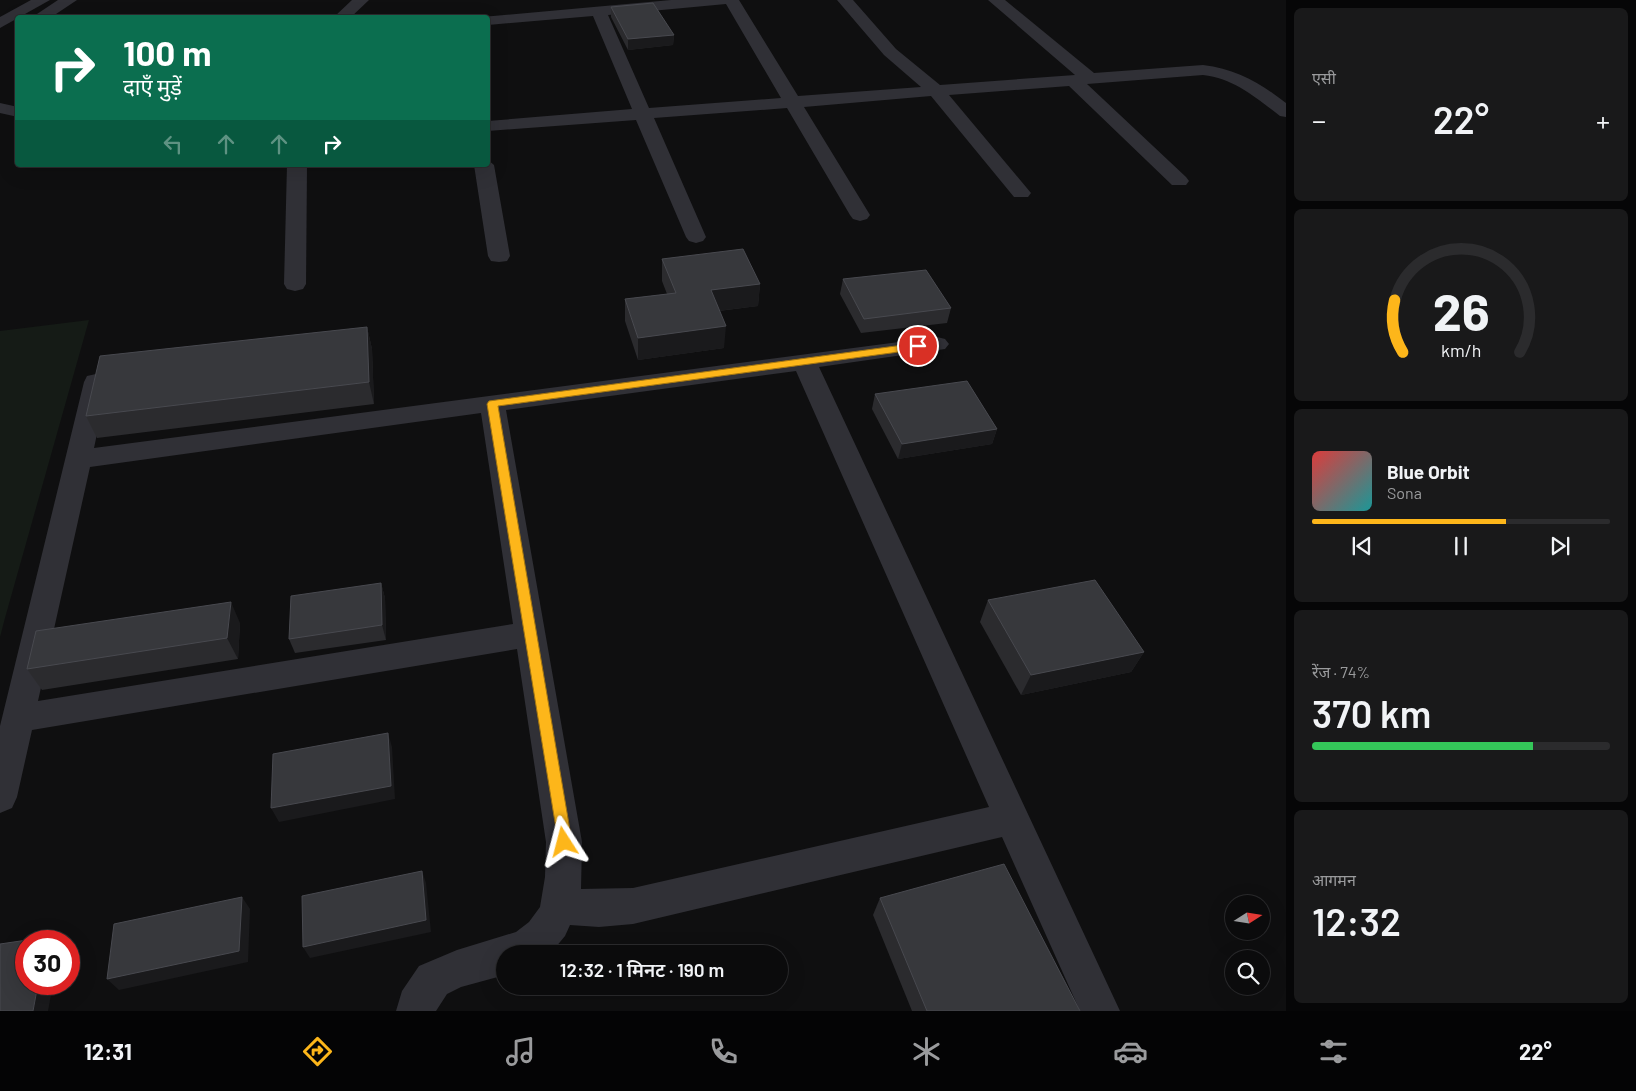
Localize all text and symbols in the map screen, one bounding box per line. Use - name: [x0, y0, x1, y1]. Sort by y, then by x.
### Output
- text: 100 m: [123, 31, 212, 73]
- icon: right: [40, 35, 105, 100]
- text: एसी: [1312, 68, 1336, 87]
- text: दाएँ मुड़ें: [123, 73, 182, 99]
- text: 22°: [1433, 96, 1489, 142]
- text: −: [1312, 103, 1326, 137]
- text: +: [1596, 103, 1610, 137]
- icon: left: [159, 130, 187, 158]
- icon: ahead: [212, 130, 240, 158]
- icon: ahead: [265, 130, 293, 158]
- icon: right: [318, 130, 346, 158]
- text: 26: [1432, 279, 1490, 341]
- pin: [897, 325, 939, 367]
- icon: arrive: [904, 332, 932, 360]
- text: km/h: [1441, 339, 1481, 361]
- text: Blue Orbit: [1387, 460, 1470, 483]
- text: Sona: [1387, 483, 1422, 502]
- icon: previous: [1348, 532, 1376, 560]
- icon: pause: [1447, 532, 1475, 560]
- icon: next: [1546, 532, 1574, 560]
- text: रेंज · 74%: [1312, 662, 1370, 681]
- text: 370 km: [1312, 690, 1431, 736]
- position arrow: [537, 815, 589, 867]
- text: आगमन: [1312, 870, 1356, 889]
- north arrow: [1225, 895, 1270, 940]
- map controls: [1225, 895, 1270, 995]
- text: 12:32: [1312, 898, 1401, 944]
- speed limit sign: 30: [15, 930, 80, 995]
- button: search: [1225, 950, 1270, 995]
- text: 12:32 · 1 मिनट · 190 m: [560, 958, 724, 981]
- icon: directions: [300, 1034, 335, 1069]
- icon: music: [503, 1034, 538, 1069]
- icon: phone: [706, 1034, 741, 1069]
- icon: climate: [909, 1034, 944, 1069]
- icon: car: [1113, 1034, 1148, 1069]
- icon: filters: [1316, 1034, 1351, 1069]
- text: 12:31: [84, 1038, 132, 1064]
- text: 22°: [1519, 1038, 1552, 1064]

